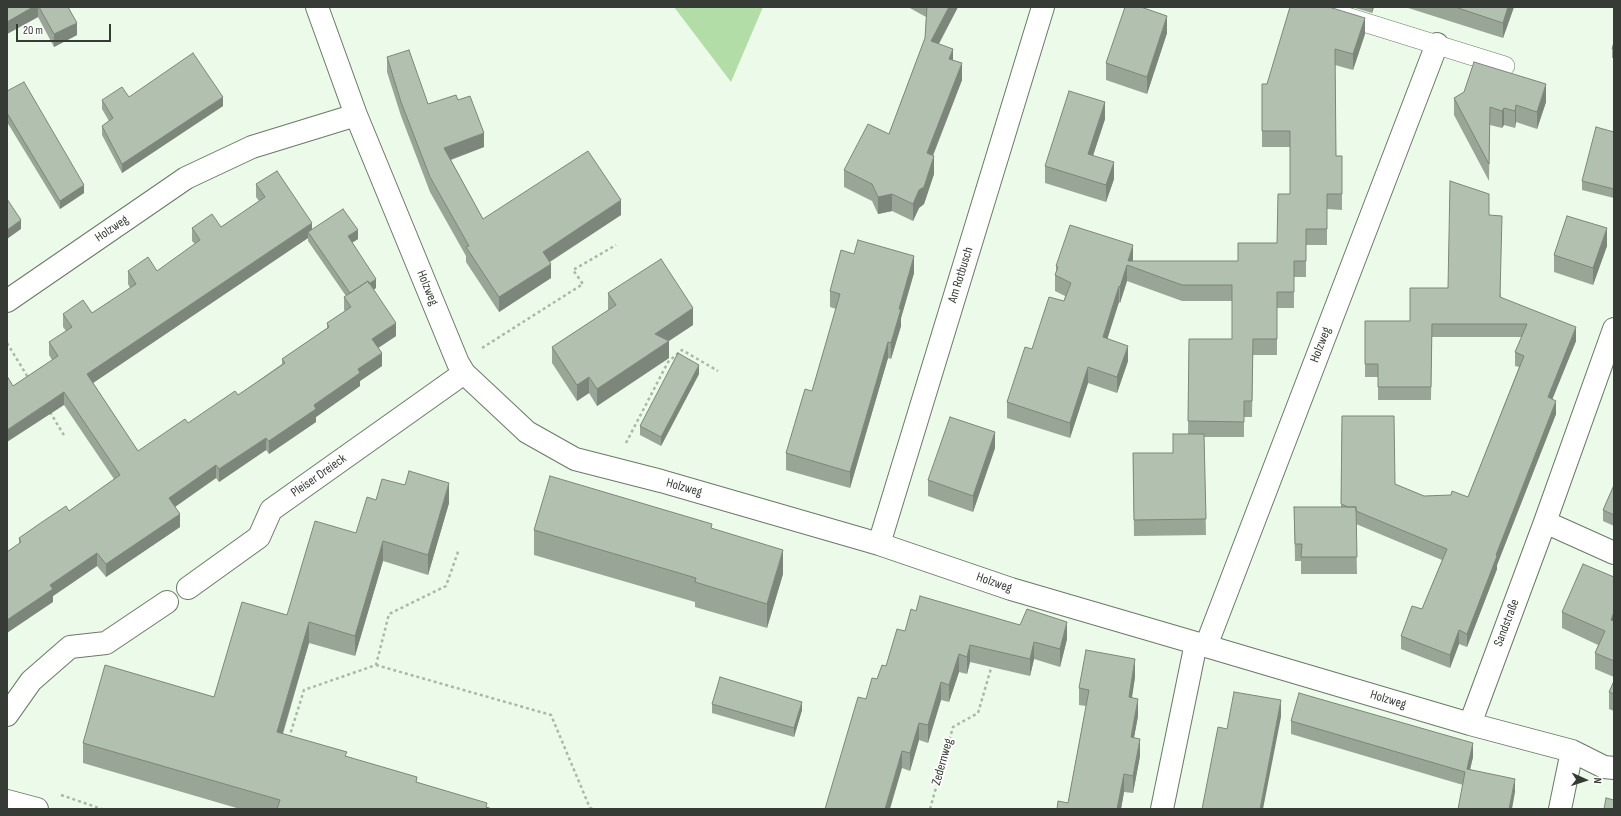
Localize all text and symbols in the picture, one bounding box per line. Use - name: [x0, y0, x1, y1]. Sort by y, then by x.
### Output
- scale bar: [18, 16, 113, 42]
- text: 20 m: [23, 23, 43, 38]
- street label: Holzweg: [92, 212, 132, 246]
- street label: Am Rotbusch: [945, 245, 977, 305]
- street label: Holzweg: [413, 268, 441, 308]
- street label: Holzweg: [1307, 325, 1335, 365]
- street label: Pleiser Dreieck: [288, 451, 350, 501]
- street label: Holzweg: [664, 475, 704, 501]
- street label: Holzweg: [974, 570, 1014, 596]
- street label: Sandstraße: [1491, 597, 1523, 649]
- street label: Holzweg: [1368, 687, 1408, 713]
- street label: Zedernweg: [929, 737, 957, 787]
- north arrow: [1565, 760, 1605, 800]
- text: N: [1591, 777, 1604, 784]

